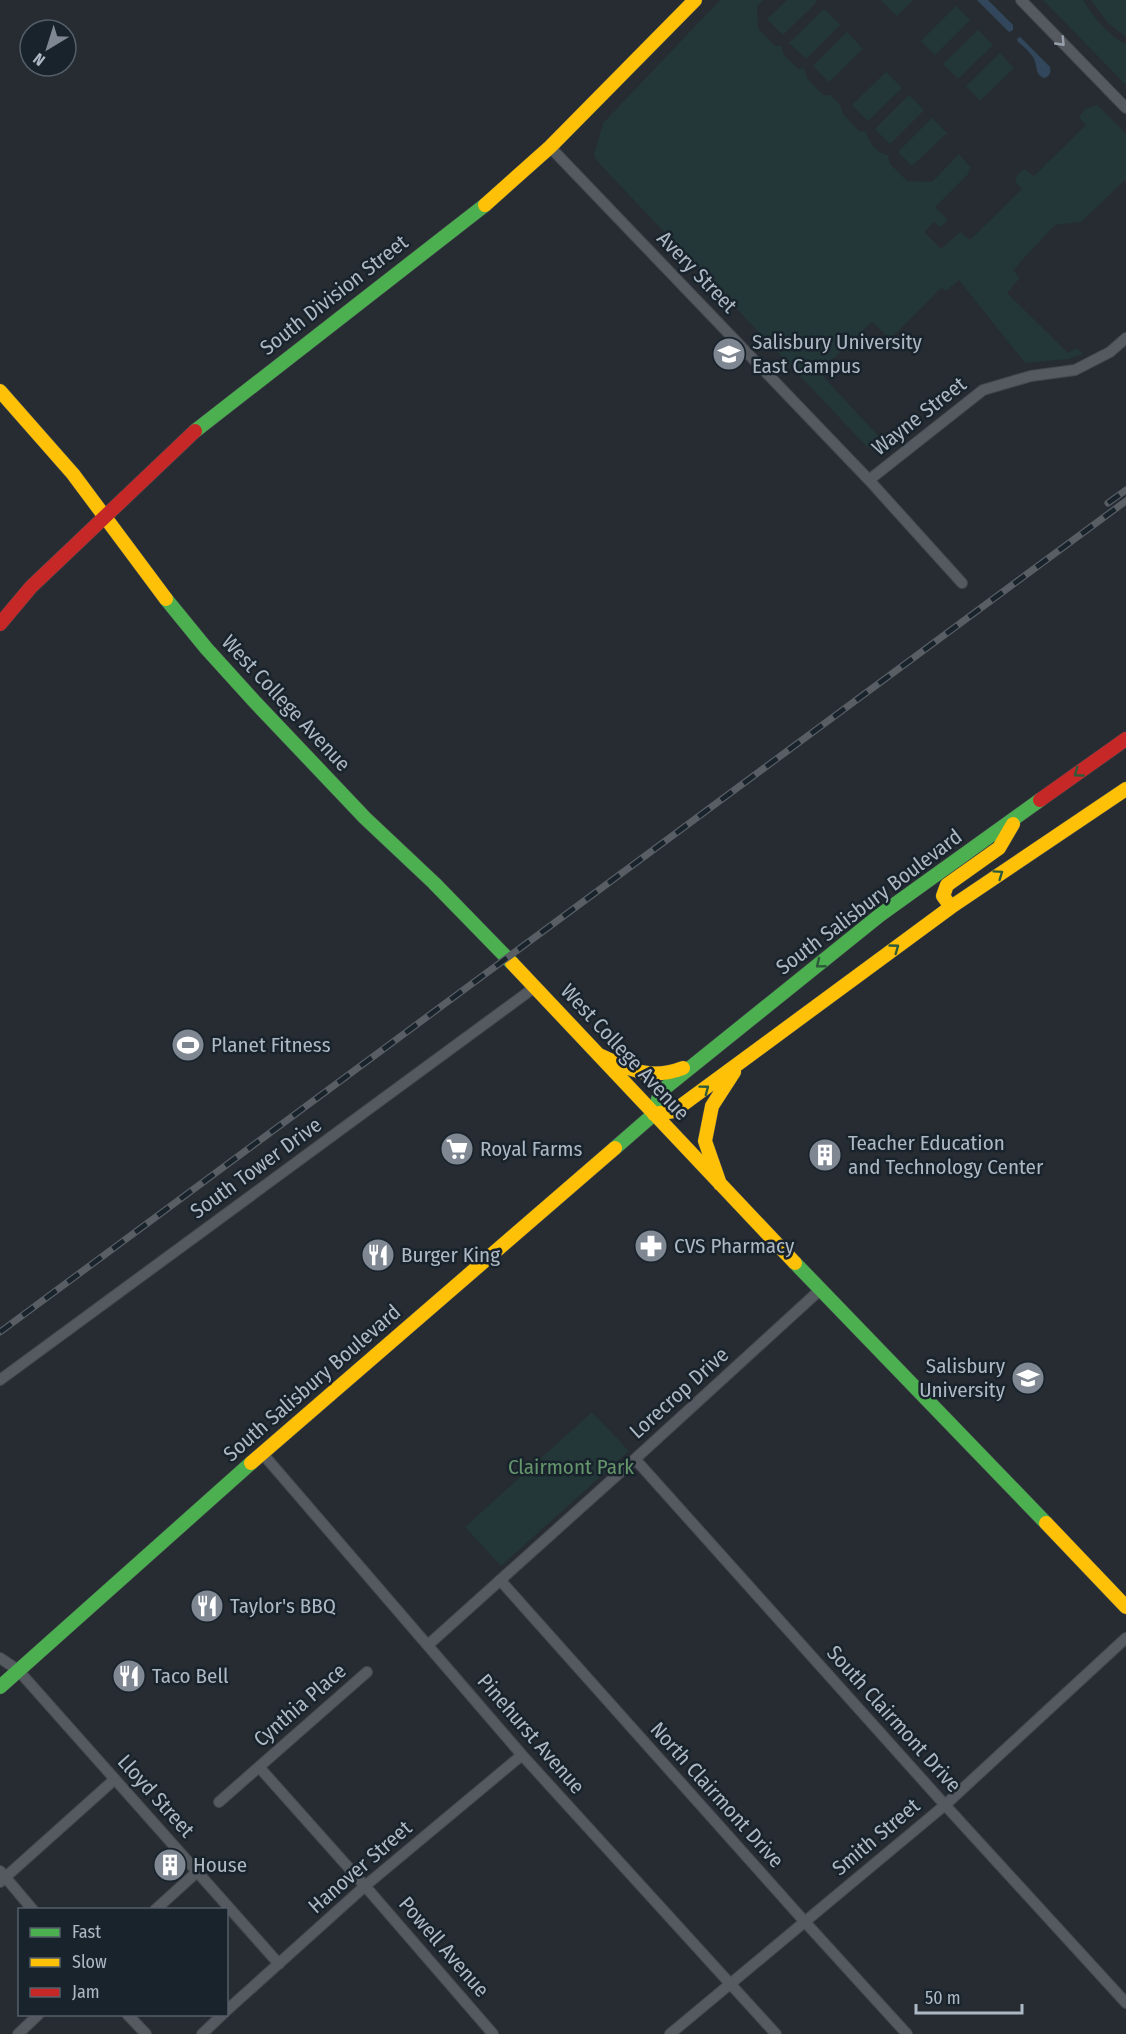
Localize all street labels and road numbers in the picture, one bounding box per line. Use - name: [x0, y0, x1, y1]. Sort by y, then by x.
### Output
- street label: Avery Street: [652, 226, 743, 319]
- street label: South Division Street: [255, 229, 413, 361]
- street label: Wayne Street: [867, 371, 971, 461]
- street label: West College Avenue: [216, 629, 356, 777]
- street label: South Salisbury Boulevard: [771, 824, 967, 980]
- street label: West College Avenue: [555, 978, 695, 1126]
- street label: South Tower Drive: [185, 1112, 327, 1224]
- street label: South Salisbury Boulevard: [218, 1299, 406, 1467]
- street label: Lorecrop Drive: [624, 1342, 734, 1444]
- street label: South Clairmont Drive: [821, 1640, 967, 1798]
- street label: Cynthia Place: [248, 1658, 352, 1752]
- street label: Pinehurst Avenue: [472, 1669, 590, 1799]
- street label: North Clairmont Drive: [645, 1717, 789, 1873]
- street label: Lloyd Street: [112, 1749, 200, 1843]
- street label: Smith Street: [827, 1793, 925, 1881]
- street label: Hanover Street: [303, 1815, 417, 1919]
- street label: Powell Avenue: [393, 1891, 495, 2003]

